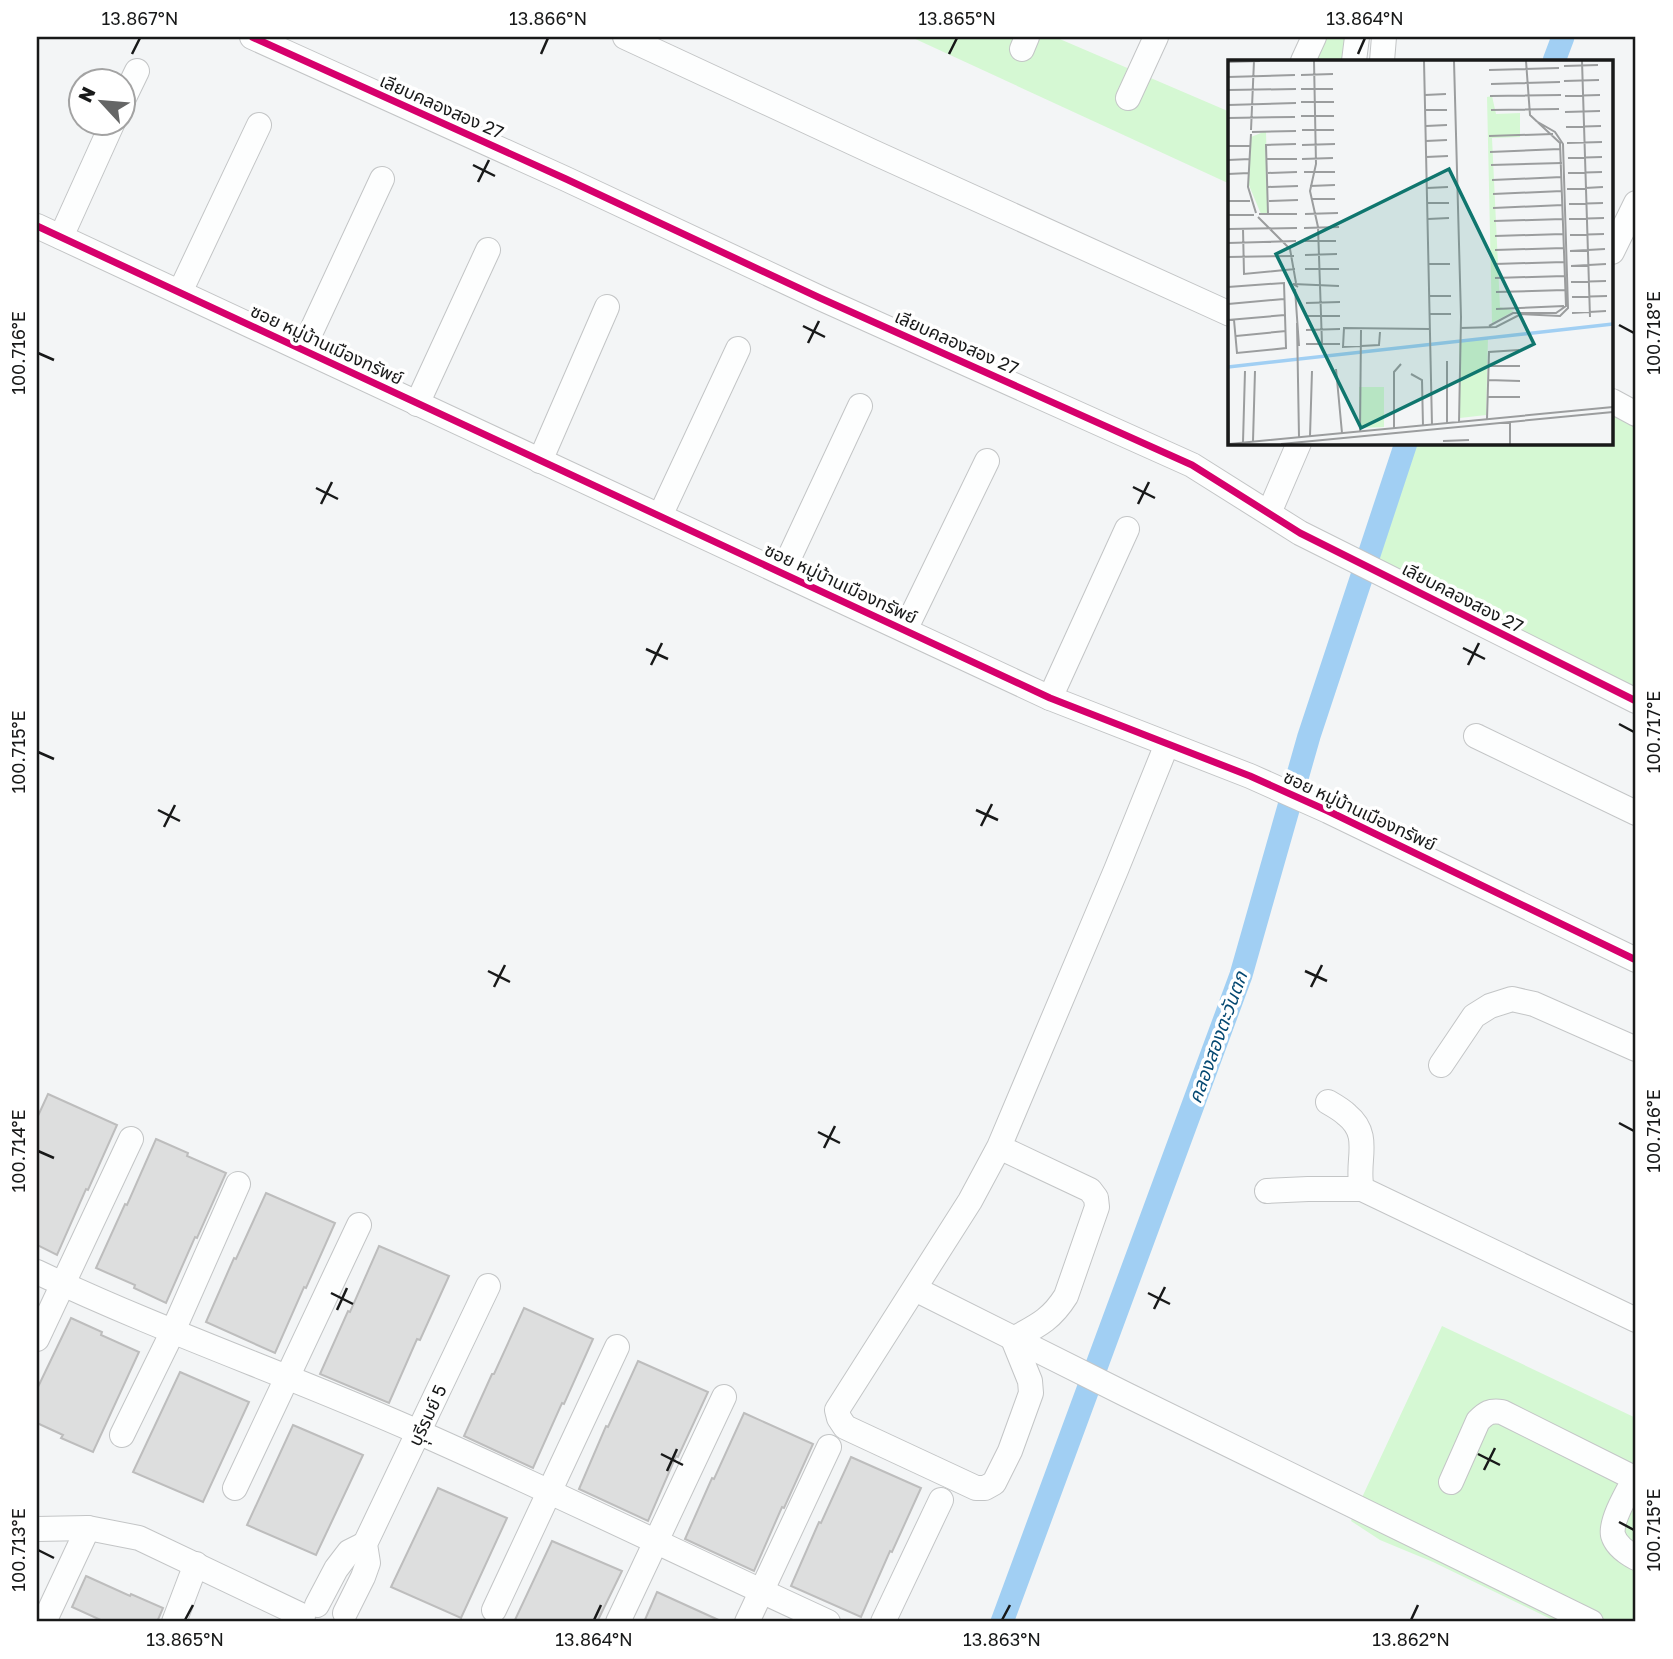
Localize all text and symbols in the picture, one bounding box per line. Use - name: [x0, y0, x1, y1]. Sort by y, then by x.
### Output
- text: 13.867°N: [102, 7, 178, 29]
- text: 13.866°N: [509, 7, 587, 29]
- text: 13.865°N: [918, 7, 996, 29]
- text: 13.864°N: [1326, 7, 1404, 29]
- inset map: [1228, 60, 1614, 444]
- north arrow: [66, 66, 136, 136]
- street label: เลียบคลองสอง 27: [377, 69, 507, 143]
- text: N: [73, 83, 100, 106]
- text: 100.718°E: [1642, 291, 1664, 375]
- street label: ซอย หมู่บ้านเมืองทรัพย์: [246, 299, 407, 391]
- street label: เลียบคลองสอง 27: [892, 305, 1022, 379]
- text: 100.716°E: [7, 311, 29, 395]
- street label: ซอย หมู่บ้านเมืองทรัพย์: [760, 538, 921, 630]
- street label: เลียบคลองสอง 27: [1399, 557, 1527, 637]
- text: 100.717°E: [1642, 691, 1664, 773]
- text: 100.715°E: [7, 710, 29, 794]
- street label: ซอย หมู่บ้านเมืองทรัพย์: [1279, 765, 1440, 857]
- water label: คลองสองตะวันตก: [1182, 967, 1252, 1106]
- text: 100.716°E: [1642, 1089, 1664, 1173]
- text: 100.714°E: [7, 1110, 29, 1192]
- street label: บุุรีรมย์ 5: [403, 1381, 456, 1452]
- text: 100.715°E: [1642, 1488, 1664, 1572]
- text: 100.713°E: [7, 1508, 29, 1592]
- text: 13.865°N: [146, 1628, 224, 1650]
- text: 13.864°N: [555, 1628, 633, 1650]
- text: 13.863°N: [963, 1628, 1041, 1650]
- text: 13.862°N: [1372, 1628, 1450, 1650]

